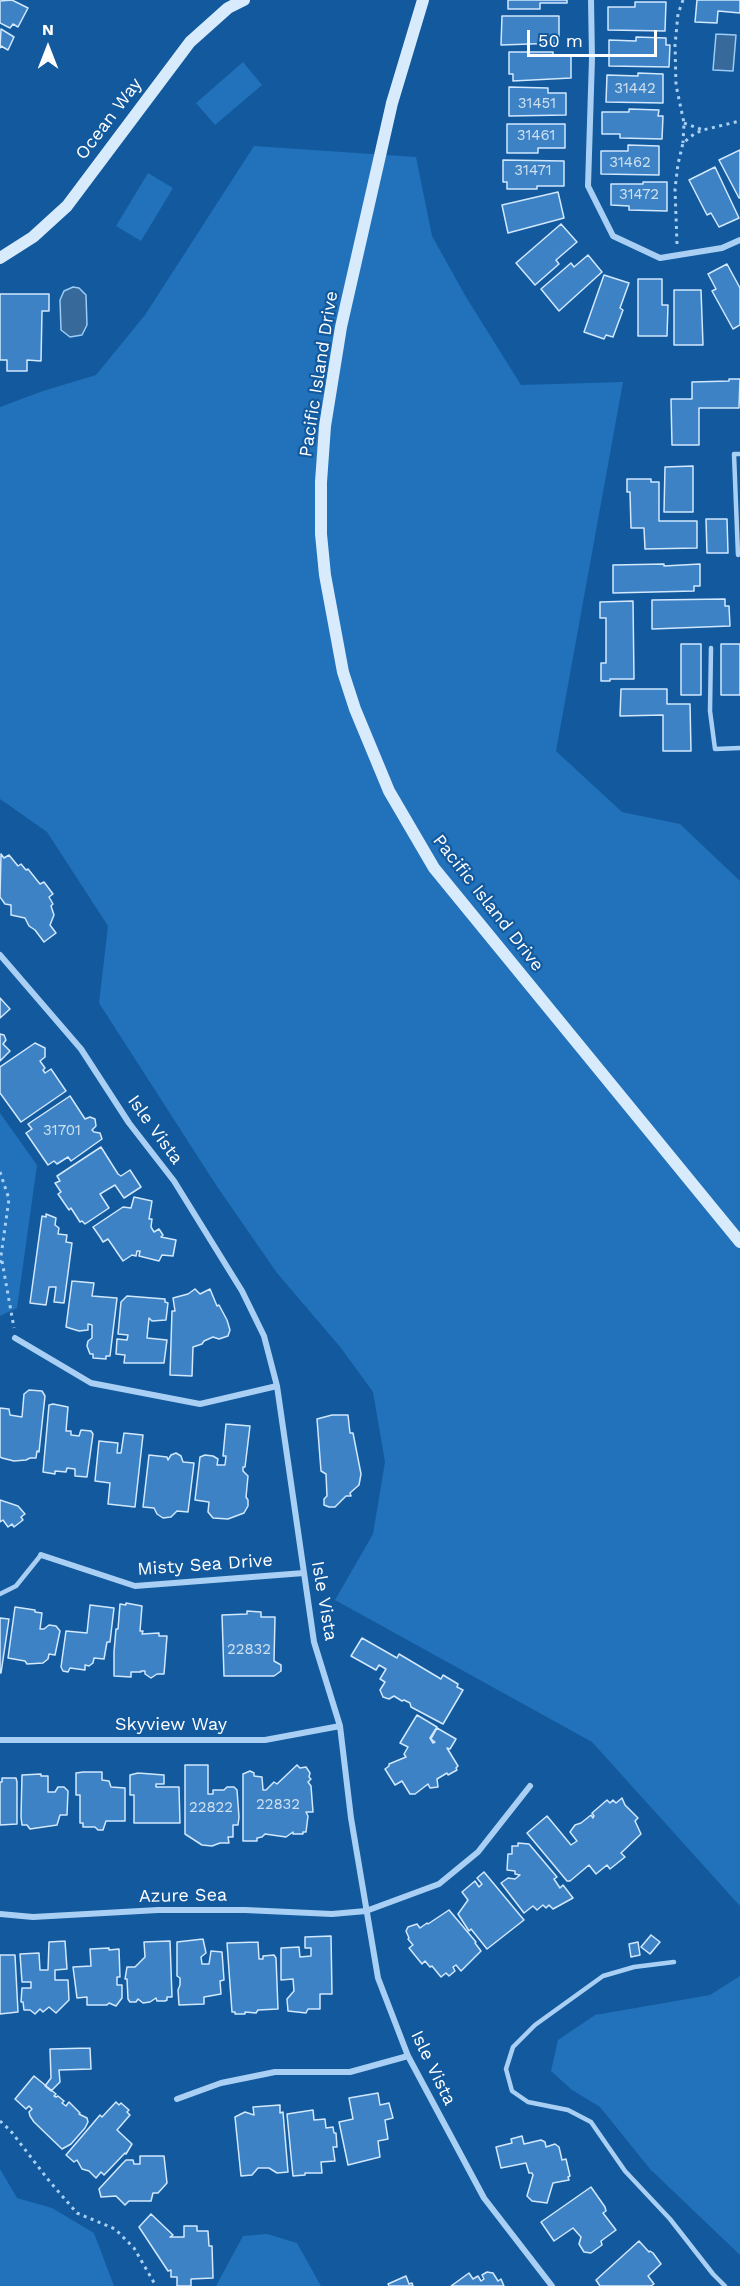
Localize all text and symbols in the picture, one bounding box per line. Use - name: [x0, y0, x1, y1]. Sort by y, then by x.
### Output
- north arrow: [18, 18, 78, 78]
- scale bar: [530, 18, 660, 56]
- text: N: [42, 20, 54, 39]
- text: 50 m: [538, 30, 583, 51]
- street label: Ocean Way: [71, 74, 147, 164]
- house number: 31442: [614, 80, 656, 98]
- house number: 31451: [518, 95, 556, 113]
- house number: 31461: [517, 127, 555, 145]
- house number: 31462: [609, 154, 651, 172]
- house number: 31471: [514, 162, 552, 180]
- house number: 31472: [619, 186, 659, 204]
- street label: Pacific Island Drive: [295, 289, 343, 459]
- street label: Pacific Island Drive: [428, 830, 548, 976]
- street label: Isle Vista: [123, 1091, 187, 1169]
- house number: 31701: [43, 1122, 81, 1140]
- street label: Misty Sea Drive: [137, 1549, 273, 1581]
- street label: Isle Vista: [306, 1560, 342, 1642]
- house number: 22832: [227, 1641, 271, 1659]
- street label: Skyview Way: [115, 1714, 227, 1736]
- house number: 22832: [256, 1796, 300, 1814]
- house number: 22822: [189, 1799, 233, 1817]
- street label: Azure Sea: [139, 1884, 227, 1908]
- street label: Isle Vista: [406, 2027, 460, 2109]

